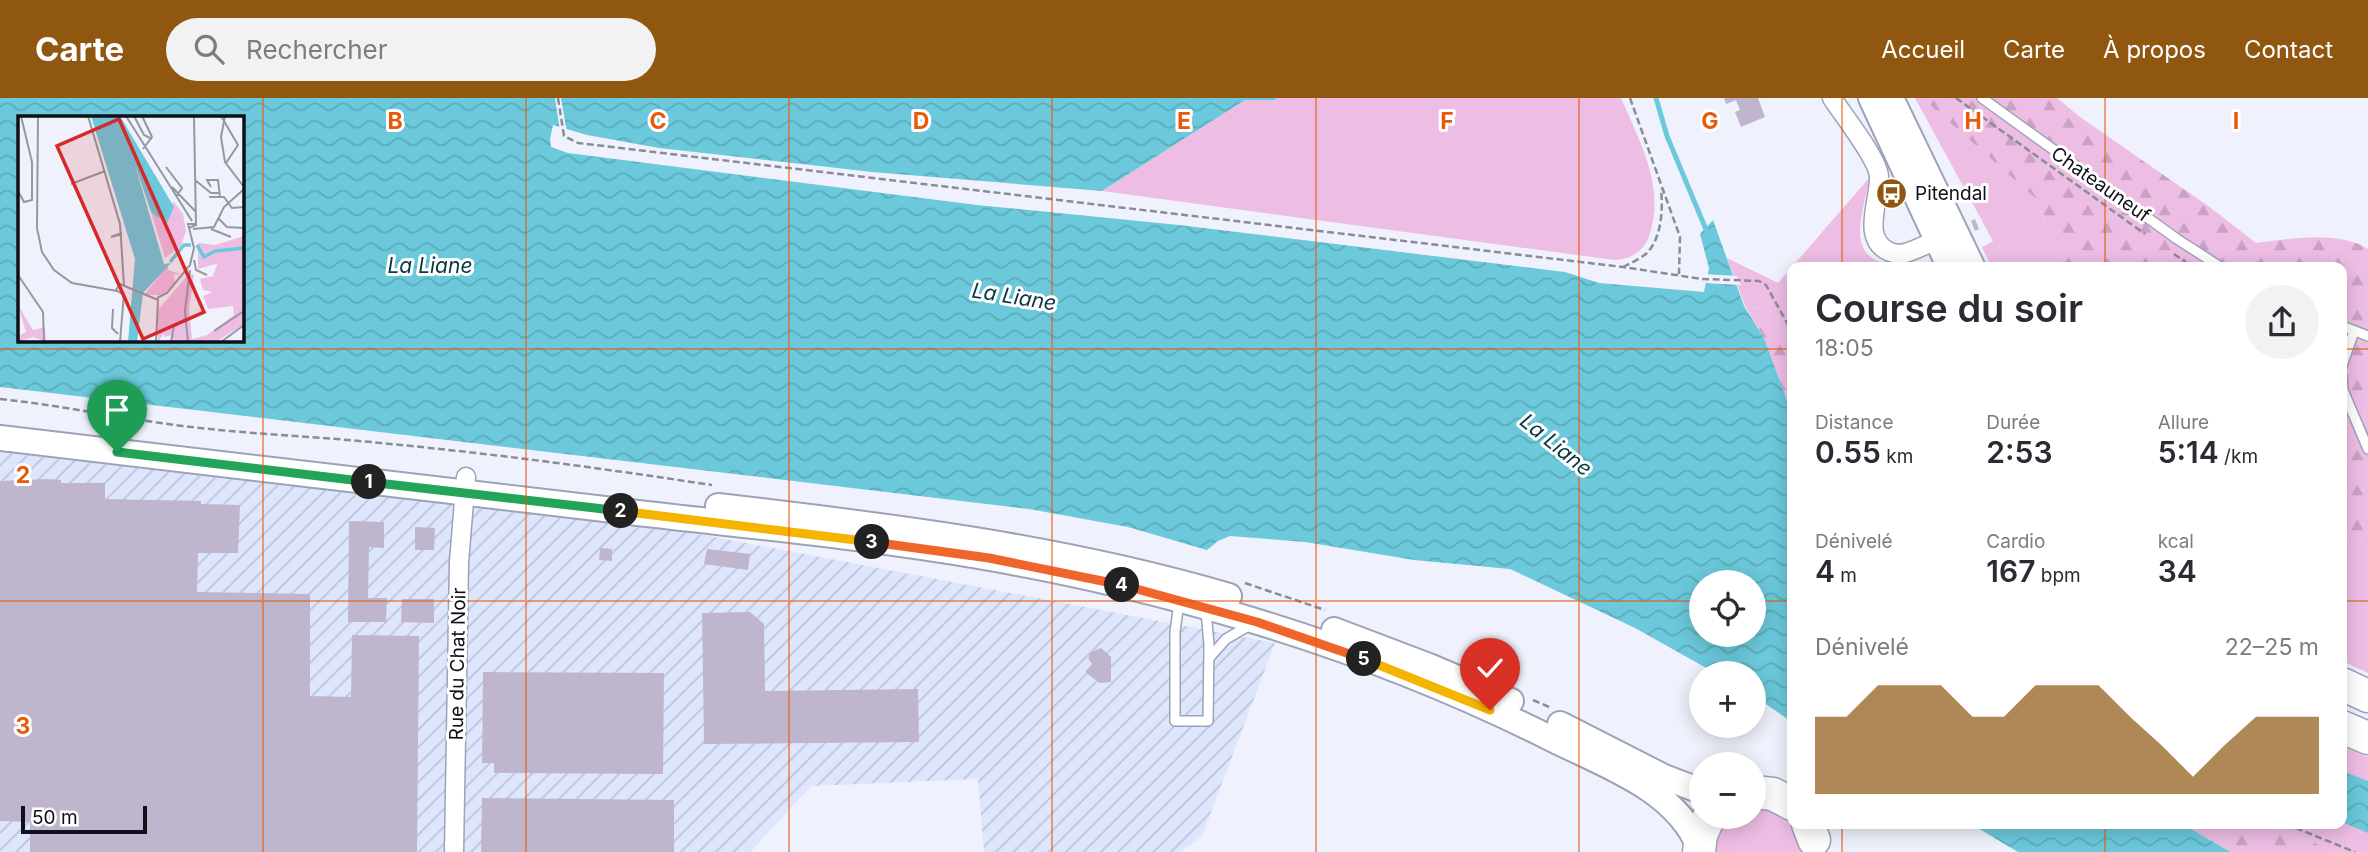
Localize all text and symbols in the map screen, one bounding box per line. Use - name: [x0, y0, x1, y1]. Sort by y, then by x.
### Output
- search box: [166, 18, 656, 81]
- text: Carte: [35, 29, 124, 69]
- icon: search: [190, 30, 228, 68]
- text: Rechercher: [246, 34, 388, 65]
- text: Accueil: [1881, 35, 1965, 64]
- text: Carte: [2003, 35, 2065, 64]
- text: À propos: [2103, 35, 2206, 64]
- text: Contact: [2244, 35, 2333, 64]
- text: B: [387, 107, 403, 135]
- text: C: [649, 107, 667, 135]
- text: D: [913, 107, 929, 135]
- text: E: [1177, 107, 1191, 135]
- text: F: [1440, 107, 1454, 135]
- text: G: [1701, 107, 1719, 135]
- text: H: [1964, 107, 1982, 135]
- text: I: [2233, 107, 2239, 135]
- inset map: [18, 116, 243, 341]
- street label: Chateauneuf: [2047, 142, 2155, 227]
- bus stop icon: Pitendal: [1875, 176, 1909, 210]
- place label: Pitendal: [1915, 182, 1987, 205]
- water label: La Liane: [387, 253, 473, 278]
- water label: La Liane: [970, 278, 1058, 316]
- text: Course du soir: [1815, 285, 2083, 331]
- button: share: [2245, 285, 2319, 359]
- text: 18:05: [1815, 334, 1874, 362]
- pin: [87, 380, 147, 452]
- icon: arrive: [98, 391, 136, 429]
- water label: La Liane: [1515, 408, 1597, 481]
- text: Distance: [1815, 411, 1893, 434]
- text: Durée: [1986, 411, 2040, 434]
- text: Allure: [2158, 411, 2209, 434]
- text: 0.55: [1815, 434, 1881, 470]
- text: 2:53: [1986, 434, 2053, 470]
- text: 5:14: [2158, 434, 2219, 470]
- text: km: [1881, 445, 1913, 468]
- text: /km: [2219, 445, 2258, 468]
- text: 2: [16, 461, 30, 489]
- pin: 1: [352, 464, 386, 500]
- text: 1: [364, 470, 373, 493]
- pin: 2: [604, 494, 638, 528]
- text: 2: [615, 499, 626, 522]
- pin: 3: [854, 524, 890, 560]
- text: 3: [865, 530, 878, 553]
- text: Dénivelé: [1815, 530, 1893, 553]
- text: Cardio: [1986, 530, 2045, 553]
- text: kcal: [2158, 530, 2194, 553]
- text: 4: [1815, 553, 1835, 589]
- text: 167: [1986, 553, 2036, 589]
- text: 34: [2158, 553, 2197, 589]
- text: m: [1835, 564, 1857, 587]
- text: bpm: [2036, 564, 2081, 587]
- pin: 4: [1104, 568, 1140, 602]
- map controls: [1689, 570, 1766, 829]
- button: locate: [1689, 570, 1766, 647]
- text: 4: [1115, 573, 1128, 596]
- street label: Rue du Chat Noir: [445, 587, 470, 741]
- text: Dénivelé: [1815, 633, 1909, 661]
- text: 22–25 m: [2225, 633, 2319, 661]
- pin: [1460, 638, 1520, 710]
- pin: 5: [1346, 642, 1382, 676]
- text: 5: [1357, 647, 1370, 670]
- icon: check: [1471, 649, 1509, 687]
- button: +: [1689, 661, 1766, 738]
- text: 3: [16, 712, 30, 740]
- button: −: [1689, 752, 1766, 829]
- scale bar: [21, 803, 147, 835]
- text: 50 m: [32, 806, 78, 829]

